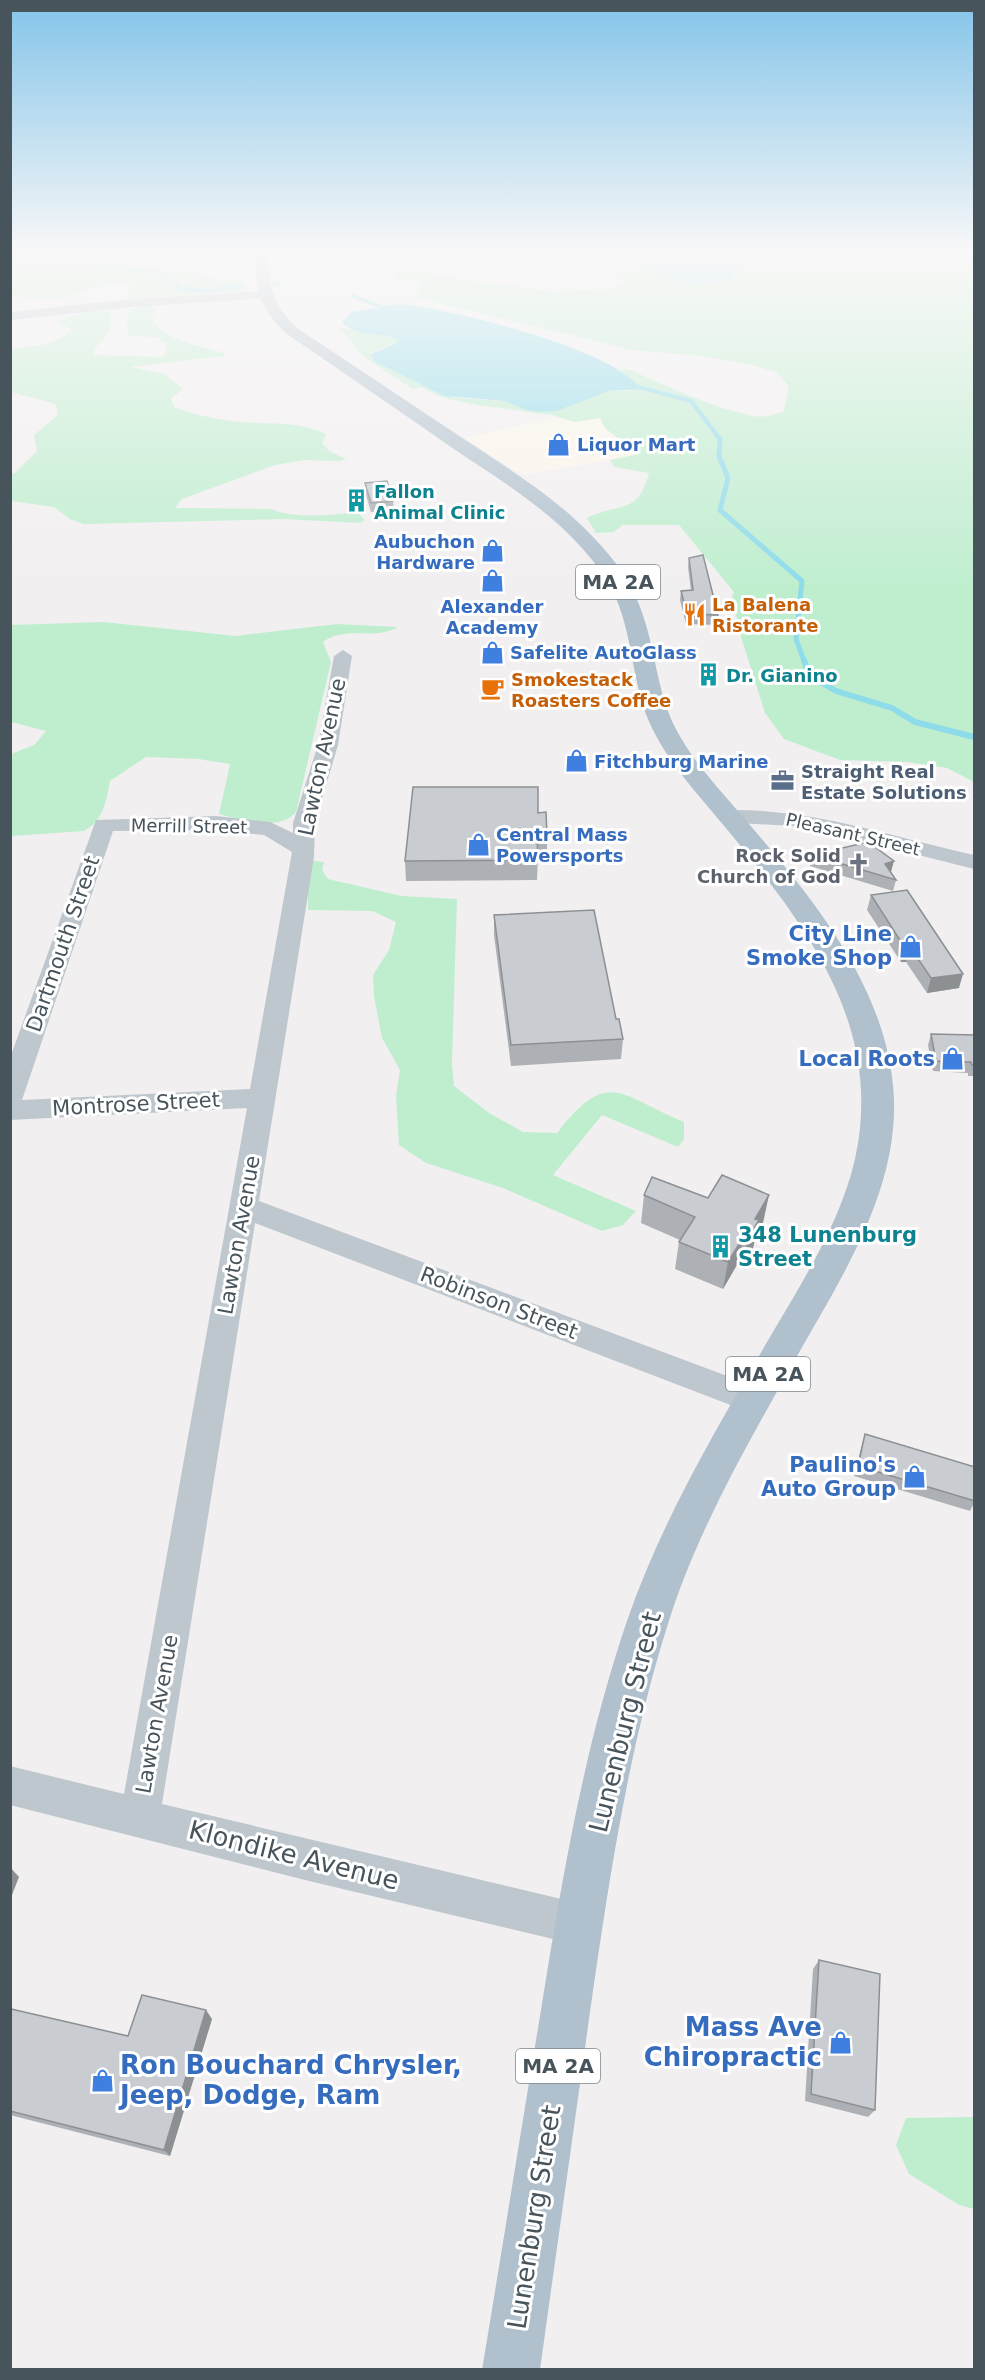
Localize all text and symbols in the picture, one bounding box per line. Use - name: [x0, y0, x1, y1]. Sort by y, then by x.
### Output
- shop icon: Liquor Mart: [546, 431, 572, 457]
- place label: Liquor Mart: [577, 434, 696, 455]
- place label: Fallon Animal Clinic: [374, 481, 505, 523]
- building icon: Fallon Animal Clinic: [343, 488, 369, 514]
- place label: Aubuchon Hardware: [374, 531, 475, 573]
- shop icon: Aubuchon Hardware: [480, 538, 506, 564]
- road number: MA 2A: [576, 565, 660, 599]
- shop icon: Alexander Academy: [479, 567, 505, 593]
- place label: La Balena Ristorante: [712, 594, 818, 636]
- place label: Alexander Academy: [441, 596, 544, 638]
- restaurant icon: La Balena Ristorante: [681, 601, 707, 627]
- shop icon: Safelite AutoGlass: [479, 639, 505, 665]
- place label: Safelite AutoGlass: [510, 642, 697, 663]
- building icon: Dr. Gianino: [695, 662, 721, 688]
- place label: Dr. Gianino: [726, 665, 838, 686]
- place label: Smokestack Roasters Coffee: [511, 669, 671, 711]
- street label: Lawton Avenue: [294, 676, 350, 838]
- cafe icon: Smokestack Roasters Coffee: [480, 676, 506, 702]
- shop icon: Fitchburg Marine: [563, 748, 589, 774]
- place label: Fitchburg Marine: [594, 751, 768, 772]
- place label: Straight Real Estate Solutions: [801, 761, 967, 803]
- office icon: Straight Real Estate Solutions: [770, 768, 796, 794]
- street label: Pleasant Street: [784, 808, 922, 860]
- street label: Merrill Street: [131, 814, 247, 838]
- place label: Central Mass Powersports: [496, 824, 628, 866]
- shop icon: Central Mass Powersports: [465, 831, 491, 857]
- place label: Rock Solid Church of God: [697, 845, 841, 887]
- church icon: Rock Solid Church of God: [846, 852, 872, 878]
- street label: Dartmouth Street: [22, 853, 104, 1035]
- place label: City Line Smoke Shop: [746, 922, 892, 970]
- shop icon: City Line Smoke Shop: [897, 933, 923, 959]
- shop icon: Local Roots: [940, 1046, 966, 1072]
- place label: Local Roots: [799, 1047, 935, 1071]
- street label: Montrose Street: [52, 1088, 220, 1120]
- street label: Lawton Avenue: [213, 1154, 265, 1316]
- place label: 348 Lunenburg Street: [738, 1223, 917, 1271]
- building icon: 348 Lunenburg Street: [707, 1234, 733, 1260]
- street label: Robinson Street: [417, 1262, 581, 1344]
- road number: MA 2A: [726, 1357, 810, 1391]
- place label: Paulino's Auto Group: [761, 1453, 896, 1501]
- shop icon: Paulino's Auto Group: [901, 1464, 927, 1490]
- street label: Lunenburg Street: [583, 1609, 667, 1835]
- street label: Lawton Avenue: [131, 1633, 183, 1795]
- street label: Klondike Avenue: [186, 1814, 402, 1896]
- place label: Mass Ave Chiropractic: [644, 2012, 822, 2072]
- shop icon: Mass Ave Chiropractic: [827, 2029, 853, 2055]
- road number: MA 2A: [516, 2049, 600, 2083]
- place label: Ron Bouchard Chrysler, Jeep, Dodge, Ram: [118, 2050, 462, 2110]
- shop icon: Ron Bouchard Chrysler, Jeep, Dodge, Ram: [89, 2067, 115, 2093]
- street label: Lunenburg Street: [501, 2103, 567, 2331]

